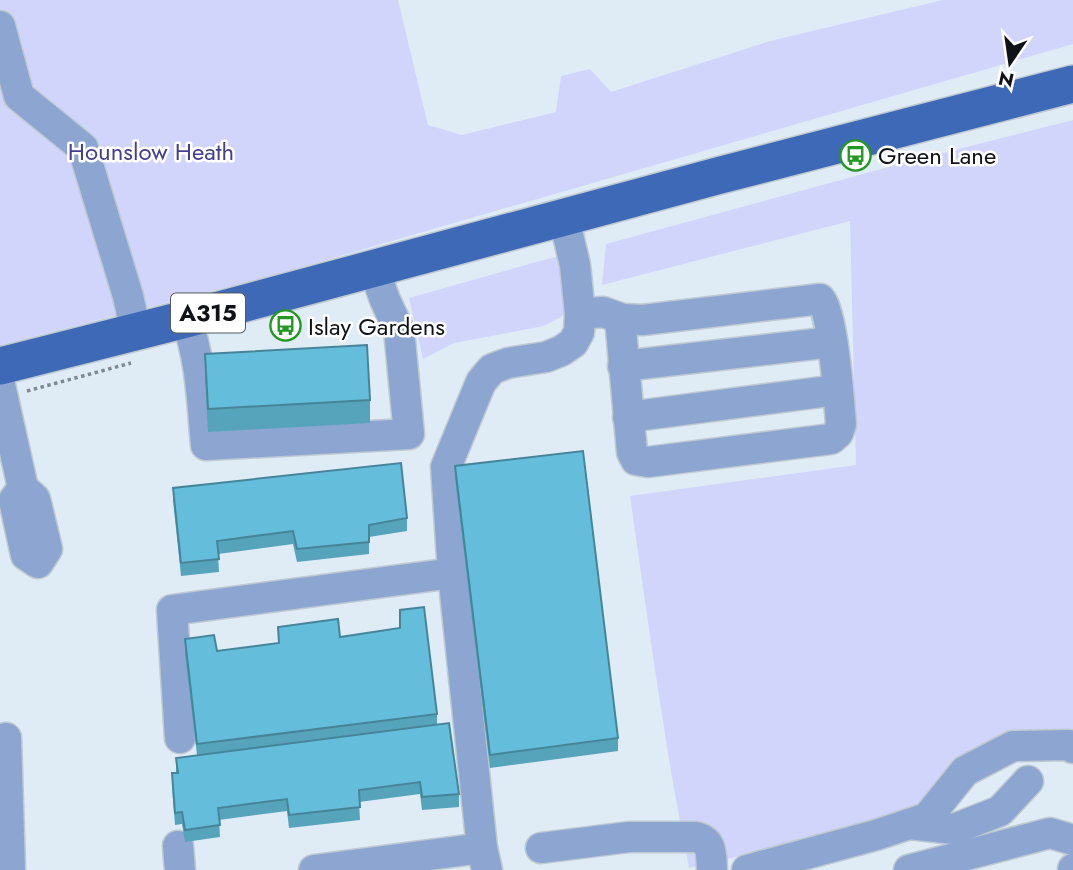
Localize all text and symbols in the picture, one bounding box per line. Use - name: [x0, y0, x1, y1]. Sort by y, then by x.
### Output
- north arrow: [975, 28, 1045, 98]
- text: N: [996, 64, 1017, 94]
- park label: Hounslow Heath: [68, 134, 234, 169]
- bus stop icon: Green Lane: [838, 138, 872, 172]
- place label: Green Lane: [878, 138, 996, 173]
- road number: A315: [171, 294, 245, 332]
- bus stop icon: Islay Gardens: [268, 309, 302, 343]
- place label: Islay Gardens: [308, 309, 445, 344]

